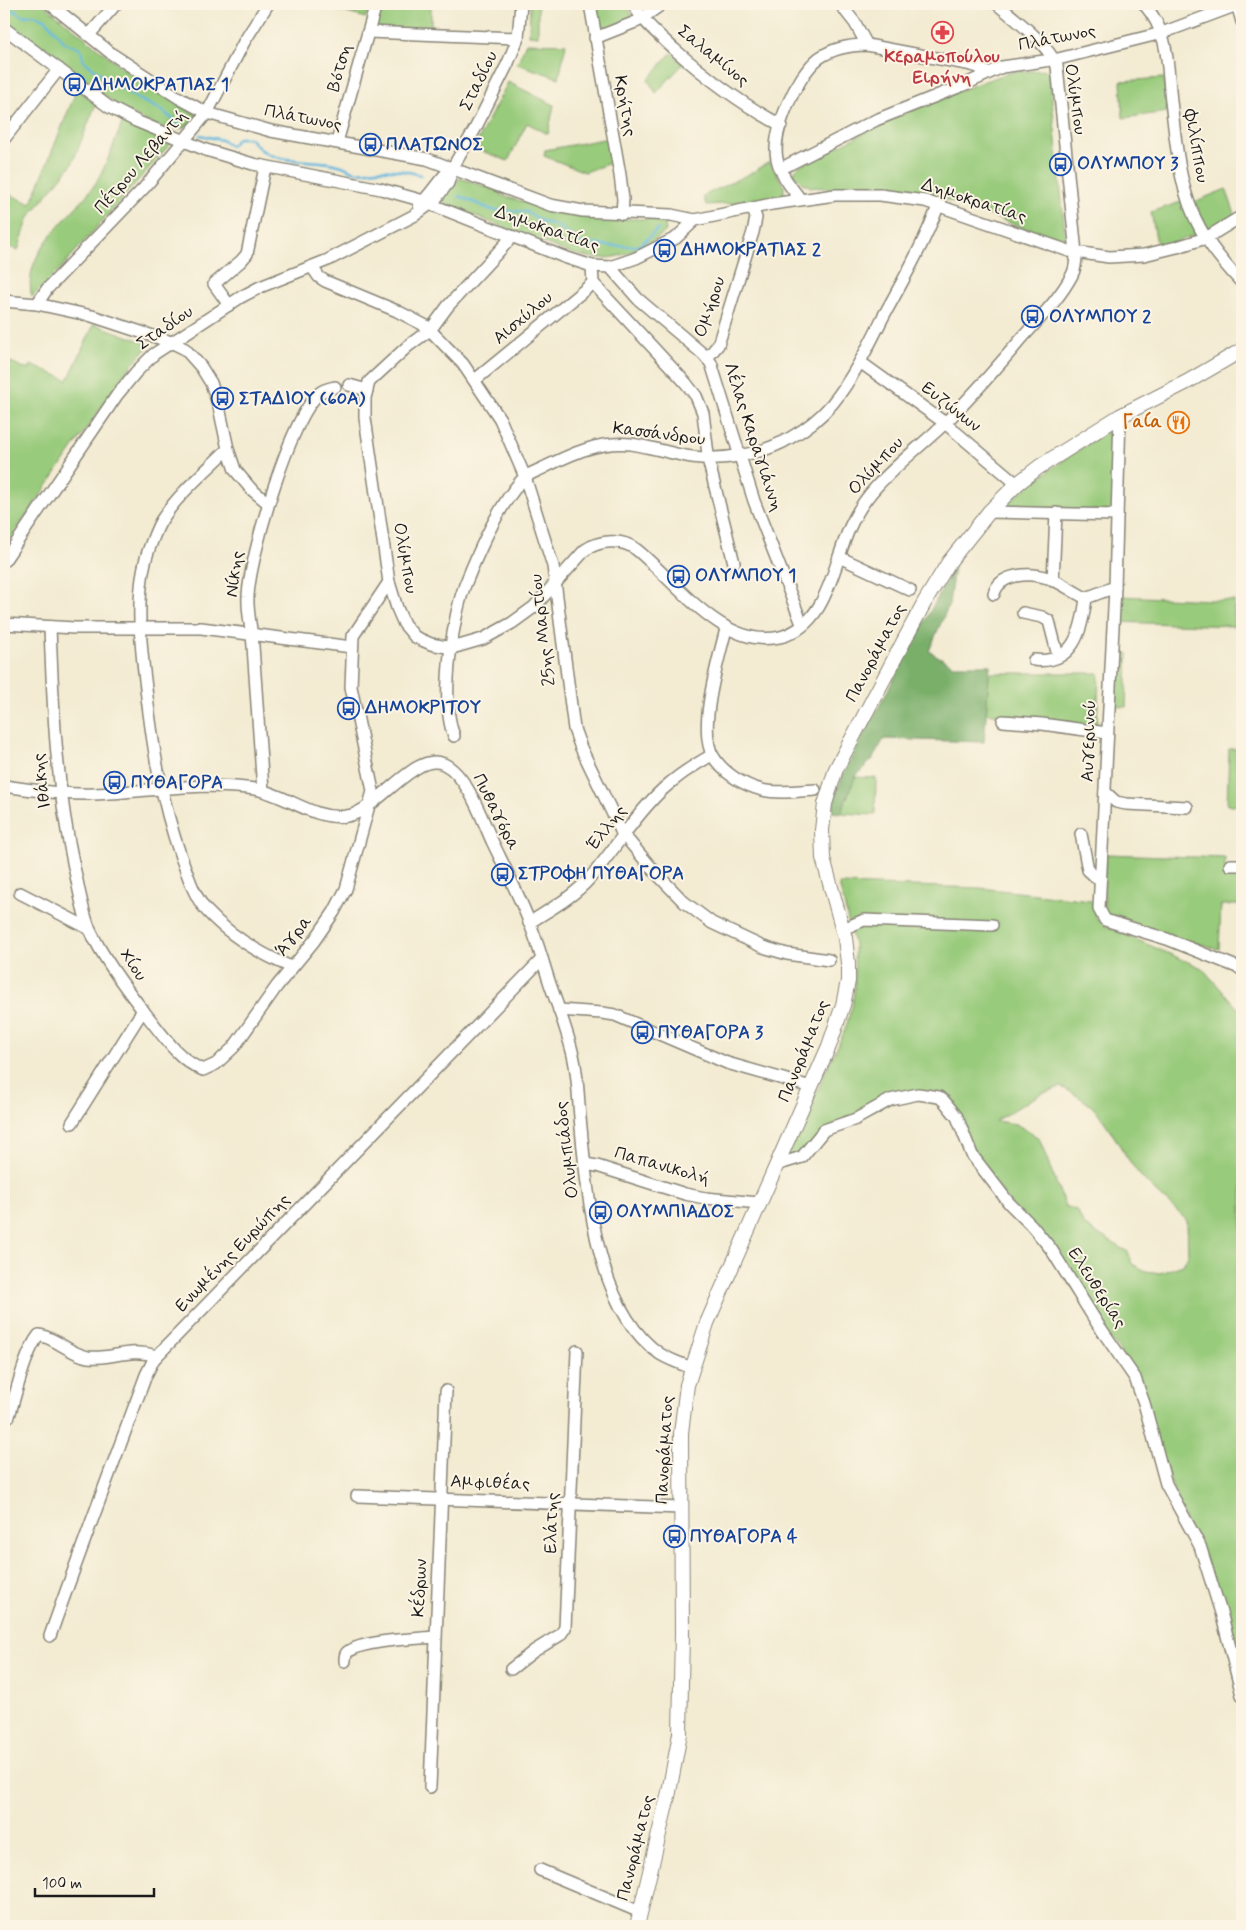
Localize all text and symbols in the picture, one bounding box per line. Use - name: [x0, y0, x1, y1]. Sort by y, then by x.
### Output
- street label: Πλάτωνος: [1016, 19, 1098, 57]
- street label: Σαλαμίνος: [672, 20, 754, 92]
- pharmacy icon: Κεραμοπούλου Ειρήνη: [930, 20, 954, 44]
- street label: Βότση: [322, 41, 358, 95]
- place label: Κεραμοπούλου Ειρήνη: [884, 45, 1000, 90]
- street label: Σταδίου: [454, 47, 504, 115]
- street label: Ολύμπου: [1058, 62, 1092, 136]
- bus stop icon: ΔΗΜΟΚΡΑΤΙΑΣ 1: [62, 73, 86, 97]
- place label: ΔΗΜΟΚΡΑΤΙΑΣ 1: [89, 73, 229, 97]
- street label: Κρήτης: [608, 74, 642, 139]
- street label: Πλάτωνος: [262, 99, 344, 137]
- street label: Πέτρου Λεβαντή: [88, 104, 193, 219]
- street label: Φιλίππου: [1178, 106, 1214, 185]
- bus stop icon: ΠΛΑΤΩΝΟΣ: [358, 133, 382, 157]
- place label: ΠΛΑΤΩΝΟΣ: [386, 133, 483, 157]
- bus stop icon: ΟΛΥΜΠΟΥ 3: [1049, 152, 1073, 176]
- place label: ΟΛΥΜΠΟΥ 3: [1077, 152, 1179, 176]
- street label: Δημοκρατίας: [918, 173, 1030, 229]
- street label: Δημοκρατίας: [491, 200, 603, 258]
- bus stop icon: ΔΗΜΟΚΡΑΤΙΑΣ 2: [653, 238, 677, 262]
- place label: ΔΗΜΟΚΡΑΤΙΑΣ 2: [680, 238, 821, 262]
- street label: Ομήρου: [688, 273, 732, 341]
- street label: Αισχύλου: [488, 286, 558, 350]
- street label: Σταδίου: [132, 300, 198, 356]
- bus stop icon: ΟΛΥΜΠΟΥ 2: [1021, 305, 1045, 329]
- place label: ΟΛΥΜΠΟΥ 2: [1049, 305, 1151, 329]
- street label: Λέλας Καραγιάννη: [718, 359, 789, 515]
- street label: Ευζώνων: [916, 376, 986, 438]
- bus stop icon: ΣΤΑΔΙΟΥ (60A): [211, 387, 235, 411]
- place label: ΣΤΑΔΙΟΥ (60A): [239, 387, 366, 411]
- place label: Γαία: [1122, 410, 1163, 434]
- restaurant icon: Γαία: [1166, 410, 1190, 434]
- street label: Κασσάνδρου: [611, 416, 707, 452]
- street label: Ολύμπου: [843, 432, 909, 500]
- street label: Ολύμπου: [387, 521, 423, 595]
- street label: Νίκης: [220, 549, 250, 599]
- bus stop icon: ΟΛΥΜΠΟΥ 1: [667, 564, 691, 588]
- place label: ΟΛΥΜΠΟΥ 1: [695, 564, 796, 588]
- street label: 25ης Μαρτίου: [524, 573, 562, 687]
- street label: Πανοράματος: [840, 599, 912, 707]
- bus stop icon: ΔΗΜΟΚΡΙΤΟΥ: [337, 696, 361, 720]
- place label: ΔΗΜΟΚΡΙΤΟΥ: [364, 696, 481, 720]
- street label: Αυγερινού: [1076, 699, 1102, 783]
- street label: Ιθάκης: [27, 752, 57, 810]
- street label: Πυθαγόρα: [466, 770, 526, 854]
- bus stop icon: ΠΥΘΑΓΟΡΑ: [103, 771, 127, 795]
- place label: ΠΥΘΑΓΟΡΑ: [131, 771, 223, 795]
- street label: Έλλης: [581, 800, 633, 856]
- bus stop icon: ΣΤΡΟΦΗ ΠΥΘΑΓΟΡΑ: [490, 862, 514, 886]
- place label: ΣΤΡΟΦΗ ΠΥΘΑΓΟΡΑ: [518, 862, 684, 886]
- street label: Άγρα: [270, 911, 318, 961]
- street label: Χίου: [114, 944, 152, 986]
- street label: Πανοράματος: [773, 996, 835, 1106]
- bus stop icon: ΠΥΘΑΓΟΡΑ 3: [630, 1021, 654, 1045]
- place label: ΠΥΘΑΓΟΡΑ 3: [658, 1021, 764, 1045]
- street label: Ολυμπιάδος: [549, 1100, 585, 1200]
- street label: Παπανικολή: [611, 1141, 713, 1191]
- street label: Ενωμένης Ευρώπης: [169, 1188, 296, 1317]
- bus stop icon: ΟΛΥΜΠΙΑΔΟΣ: [588, 1200, 612, 1224]
- place label: ΟΛΥΜΠΙΑΔΟΣ: [616, 1200, 735, 1224]
- street label: Ελευθερίας: [1062, 1243, 1132, 1333]
- street label: Πανοράματος: [650, 1395, 680, 1505]
- street label: Αμφιθέας: [450, 1469, 531, 1496]
- street label: Ελάτης: [539, 1492, 565, 1554]
- bus stop icon: ΠΥΘΑΓΟΡΑ 4: [662, 1525, 686, 1549]
- place label: ΠΥΘΑΓΟΡΑ 4: [690, 1525, 798, 1549]
- street label: Κέδρων: [405, 1558, 434, 1618]
- street label: Πανοράματος: [611, 1792, 661, 1904]
- scale bar: [35, 1865, 154, 1897]
- text: 100 m: [42, 1874, 82, 1894]

